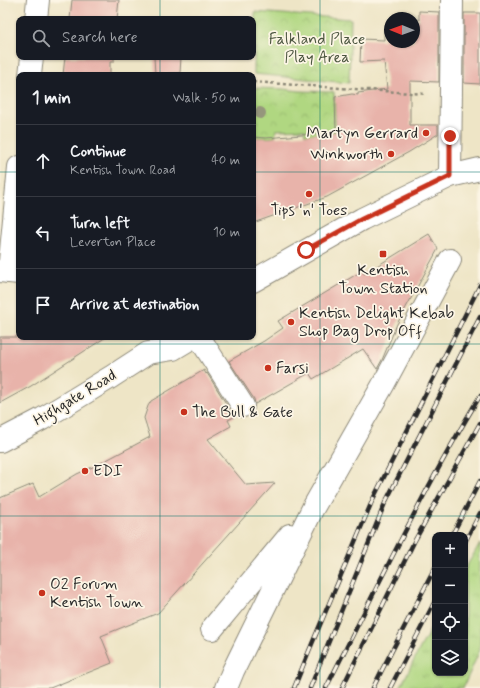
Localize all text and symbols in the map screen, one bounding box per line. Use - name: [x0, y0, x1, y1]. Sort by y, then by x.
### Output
- north arrow: [384, 12, 420, 48]
- search box: [16, 16, 256, 60]
- icon: search: [30, 27, 52, 49]
- text: Search here: [62, 28, 138, 48]
- park label: Falkland Place Play Area: [269, 29, 365, 68]
- text: 1 min: [32, 87, 71, 109]
- text: Walk · 50 m: [173, 90, 240, 107]
- place label: Martyn Gerrard: [307, 123, 418, 144]
- route end: [441, 127, 459, 145]
- marker: Martyn Gerrard: [421, 128, 431, 138]
- text: Continue: [70, 142, 126, 162]
- place label: Winkworth: [310, 144, 383, 165]
- marker: Winkworth: [386, 149, 396, 159]
- icon: ahead: [32, 150, 54, 172]
- text: 40 m: [211, 152, 240, 169]
- text: Kentish Town Road: [70, 162, 176, 179]
- marker: Tips 'n' Toes: [304, 189, 314, 199]
- place label: Tips 'n' Toes: [271, 200, 347, 221]
- text: Turn left: [70, 214, 130, 234]
- icon: left: [32, 222, 54, 244]
- text: 10 m: [213, 224, 240, 241]
- text: Leverton Place: [70, 234, 156, 251]
- route start: [297, 241, 315, 259]
- marker: Kentish Town Station: [378, 249, 388, 259]
- place label: Kentish Town Station: [338, 260, 428, 299]
- icon: arrive: [32, 294, 54, 316]
- text: Arrive at destination: [70, 295, 199, 315]
- place label: Kentish Delight Kebab Shop Bag Drop Off: [299, 303, 455, 343]
- marker: Kentish Delight Kebab Shop Bag Drop Off: [286, 317, 296, 327]
- place label: Farsi: [276, 358, 309, 379]
- marker: Farsi: [263, 363, 273, 373]
- street label: Highgate Road: [30, 365, 121, 432]
- place label: The Bull & Gate: [192, 402, 293, 423]
- marker: The Bull & Gate: [179, 407, 189, 417]
- place label: EDI: [93, 461, 123, 482]
- marker: EDI: [80, 466, 90, 476]
- map controls: [432, 532, 468, 676]
- button: +: [432, 532, 468, 568]
- button: −: [432, 568, 468, 604]
- place label: O2 Forum Kentish Town: [50, 574, 144, 613]
- marker: O2 Forum Kentish Town: [37, 588, 47, 598]
- button: locate: [432, 604, 468, 640]
- button: layers: [432, 640, 468, 676]

